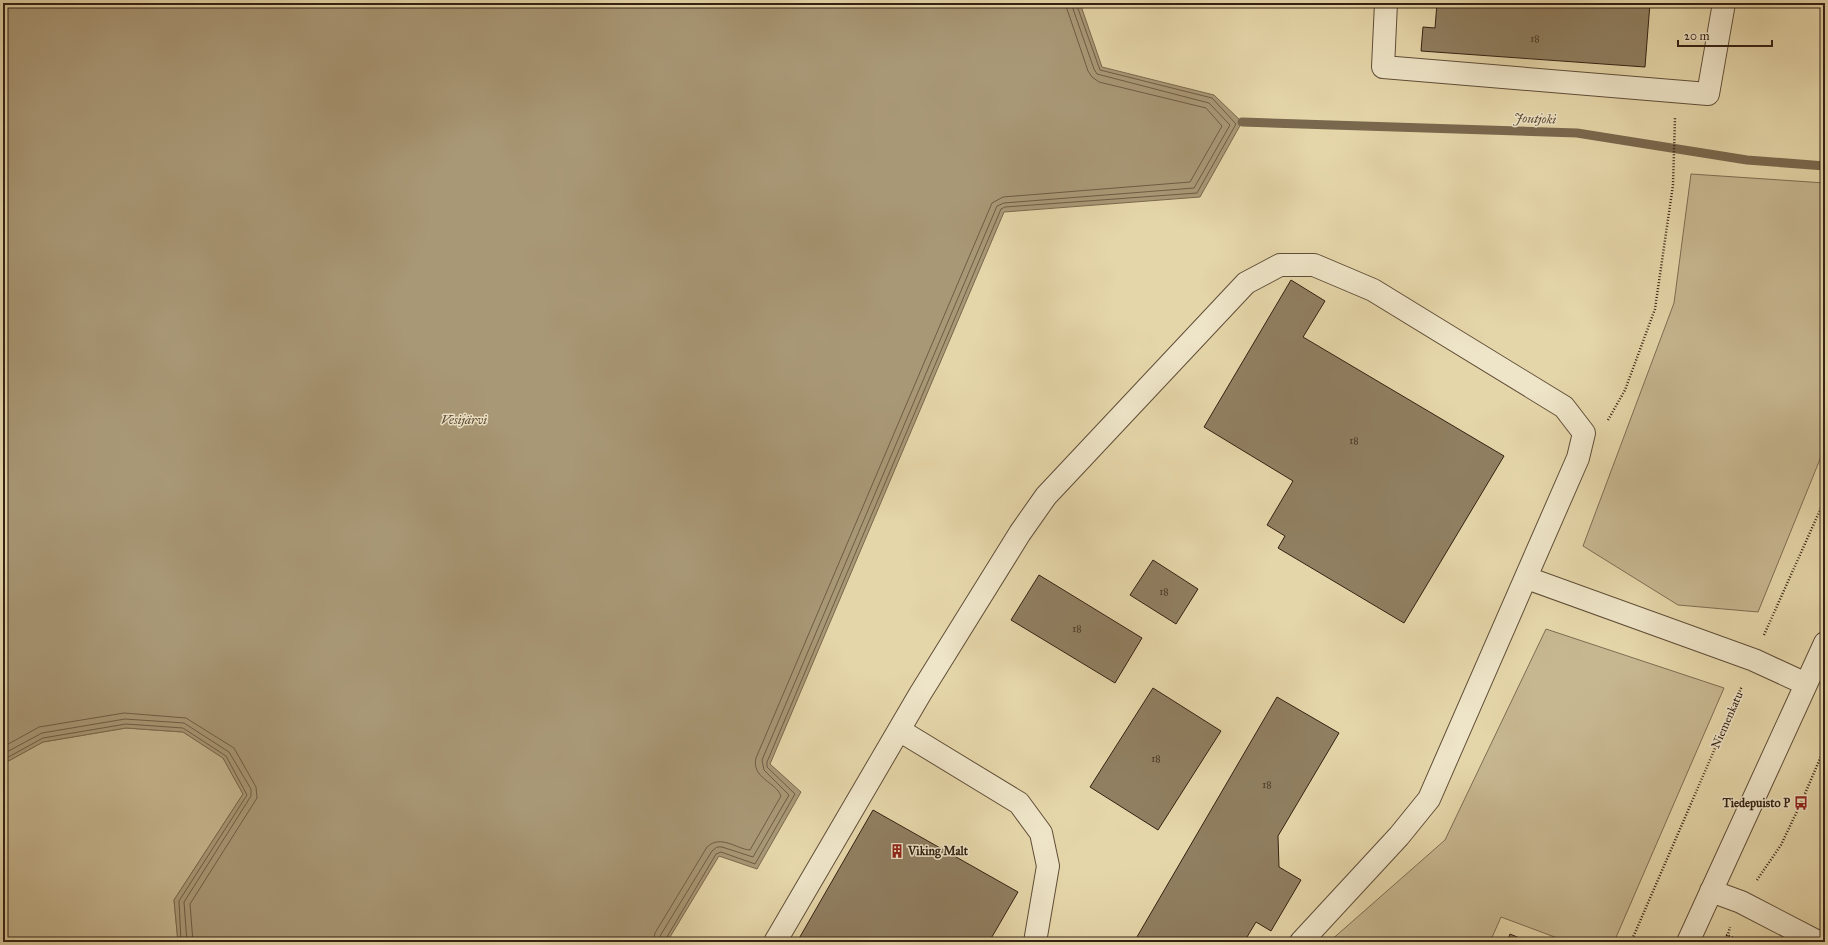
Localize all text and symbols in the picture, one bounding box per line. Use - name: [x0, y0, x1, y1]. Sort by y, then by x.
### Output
- scale bar: [1678, 22, 1772, 48]
- text: 20 m: [1684, 29, 1710, 43]
- house number: 18: [1530, 33, 1540, 45]
- water label: Joutjoki: [1513, 110, 1557, 128]
- water label: Vesijärvi: [441, 412, 487, 428]
- house number: 18: [1349, 435, 1359, 447]
- house number: 18: [1159, 586, 1169, 598]
- house number: 18: [1072, 623, 1082, 635]
- street label: Niemenkatu: [1708, 689, 1746, 751]
- house number: 18: [1151, 753, 1161, 765]
- house number: 18: [1262, 779, 1272, 791]
- bus stop icon: Tiedepuisto P: [1793, 795, 1809, 811]
- place label: Tiedepuisto P: [1722, 796, 1790, 811]
- building icon: Viking Malt: [889, 843, 905, 859]
- place label: Viking Malt: [907, 844, 969, 859]

